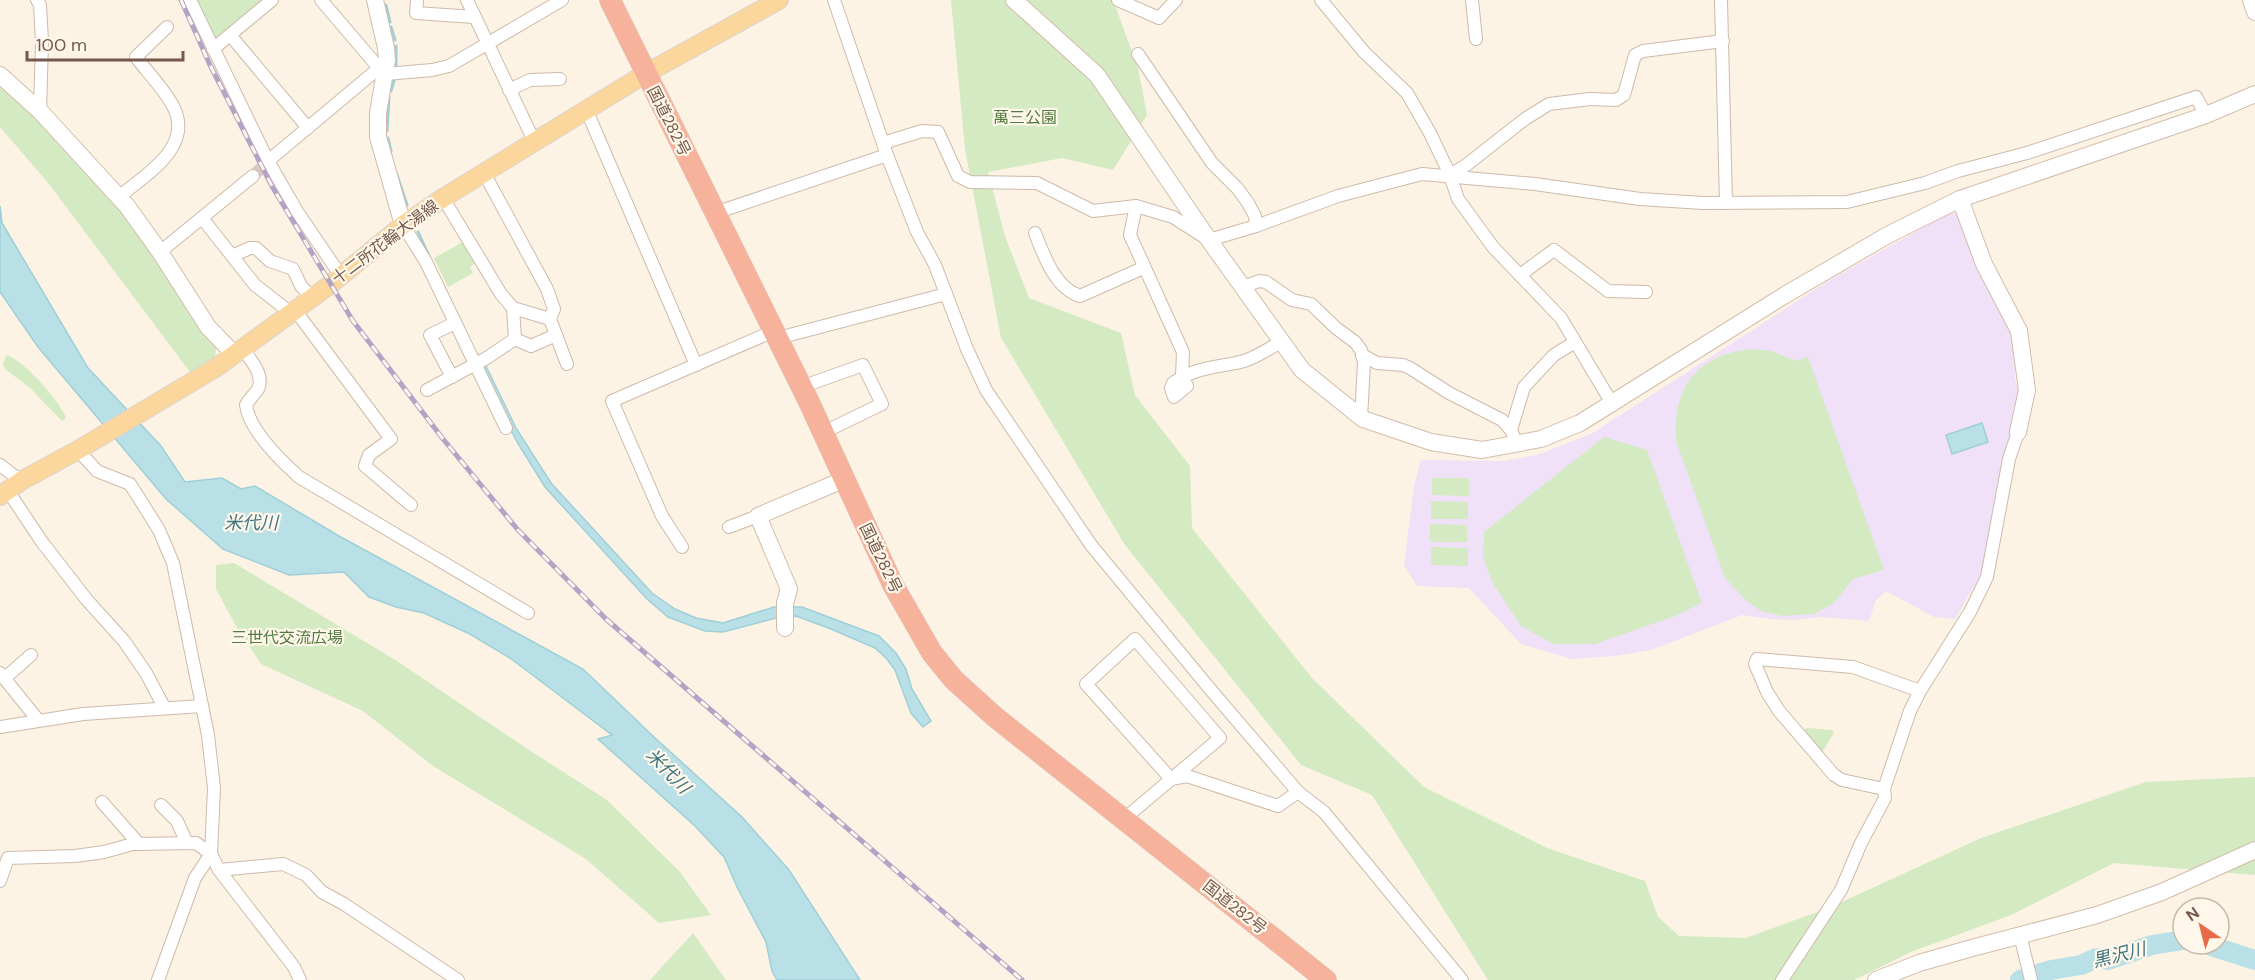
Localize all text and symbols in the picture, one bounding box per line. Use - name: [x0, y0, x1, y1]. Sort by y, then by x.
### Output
- scale bar: [27, 24, 183, 62]
- text: 100 m: [36, 33, 87, 57]
- street label: 国道282号: [642, 83, 696, 159]
- park label: 萬三公園: [993, 107, 1057, 128]
- street label: 十二所花輪大湯線: [328, 195, 442, 289]
- water label: 米代川: [224, 511, 280, 535]
- street label: 国道282号: [855, 519, 907, 597]
- park label: 三世代交流広場: [231, 627, 343, 648]
- water label: 米代川: [641, 743, 697, 800]
- street label: 国道282号: [1199, 875, 1271, 939]
- north arrow: [2171, 896, 2231, 956]
- text: N: [2182, 902, 2203, 926]
- water label: 黒沢川: [2090, 936, 2150, 973]

